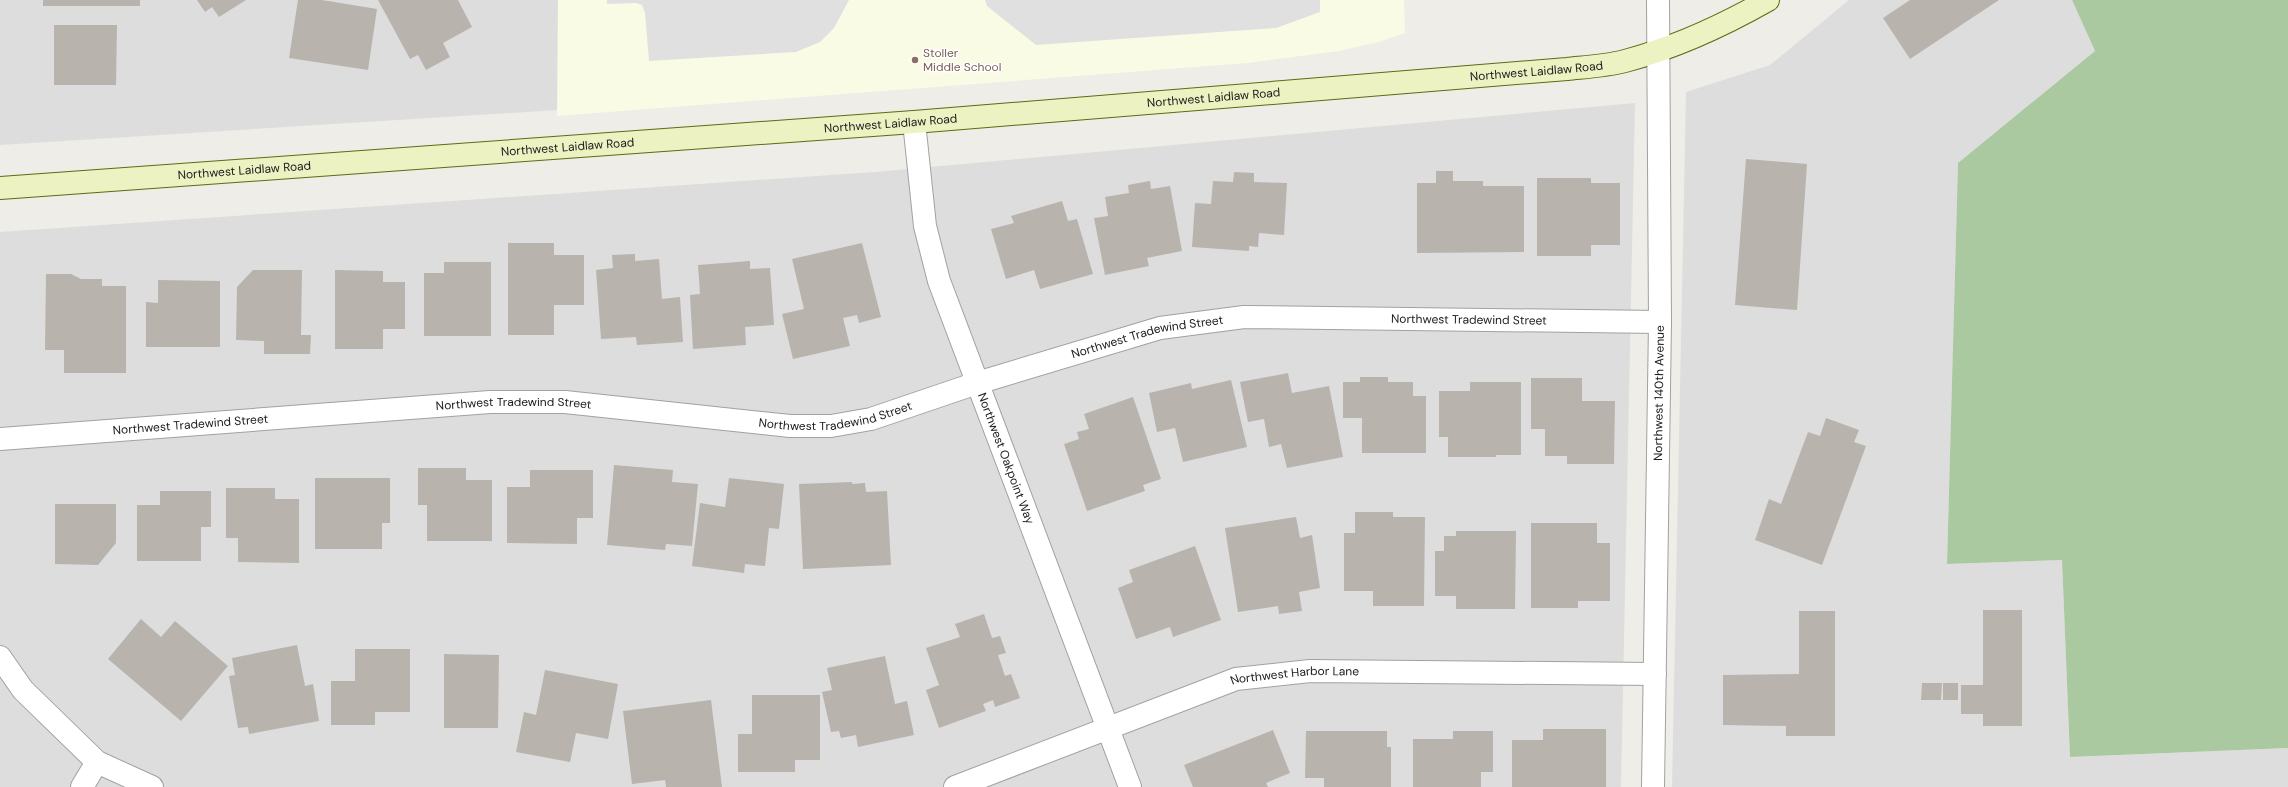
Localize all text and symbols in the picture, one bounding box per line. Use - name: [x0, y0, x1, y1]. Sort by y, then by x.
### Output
- place label: Stoller Middle School: [923, 45, 1001, 75]
- marker: Stoller Middle School: [910, 55, 920, 65]
- street label: Northwest Laidlaw Road: [1469, 57, 1604, 85]
- street label: Northwest Laidlaw Road: [1146, 84, 1281, 111]
- street label: Northwest Laidlaw Road: [823, 111, 958, 136]
- street label: Northwest Laidlaw Road: [500, 134, 635, 160]
- street label: Northwest Laidlaw Road: [177, 158, 312, 183]
- street label: Northwest Tradewind Street: [1391, 311, 1547, 329]
- street label: Northwest Tradewind Street: [1069, 312, 1224, 362]
- street label: Northwest 140th Avenue: [1650, 325, 1668, 461]
- street label: Northwest Oakpoint Way: [974, 390, 1038, 527]
- street label: Northwest Tradewind Street: [435, 394, 593, 414]
- street label: Northwest Tradewind Street: [758, 398, 914, 434]
- street label: Northwest Tradewind Street: [112, 411, 269, 438]
- street label: Northwest Harbor Lane: [1228, 663, 1359, 688]

